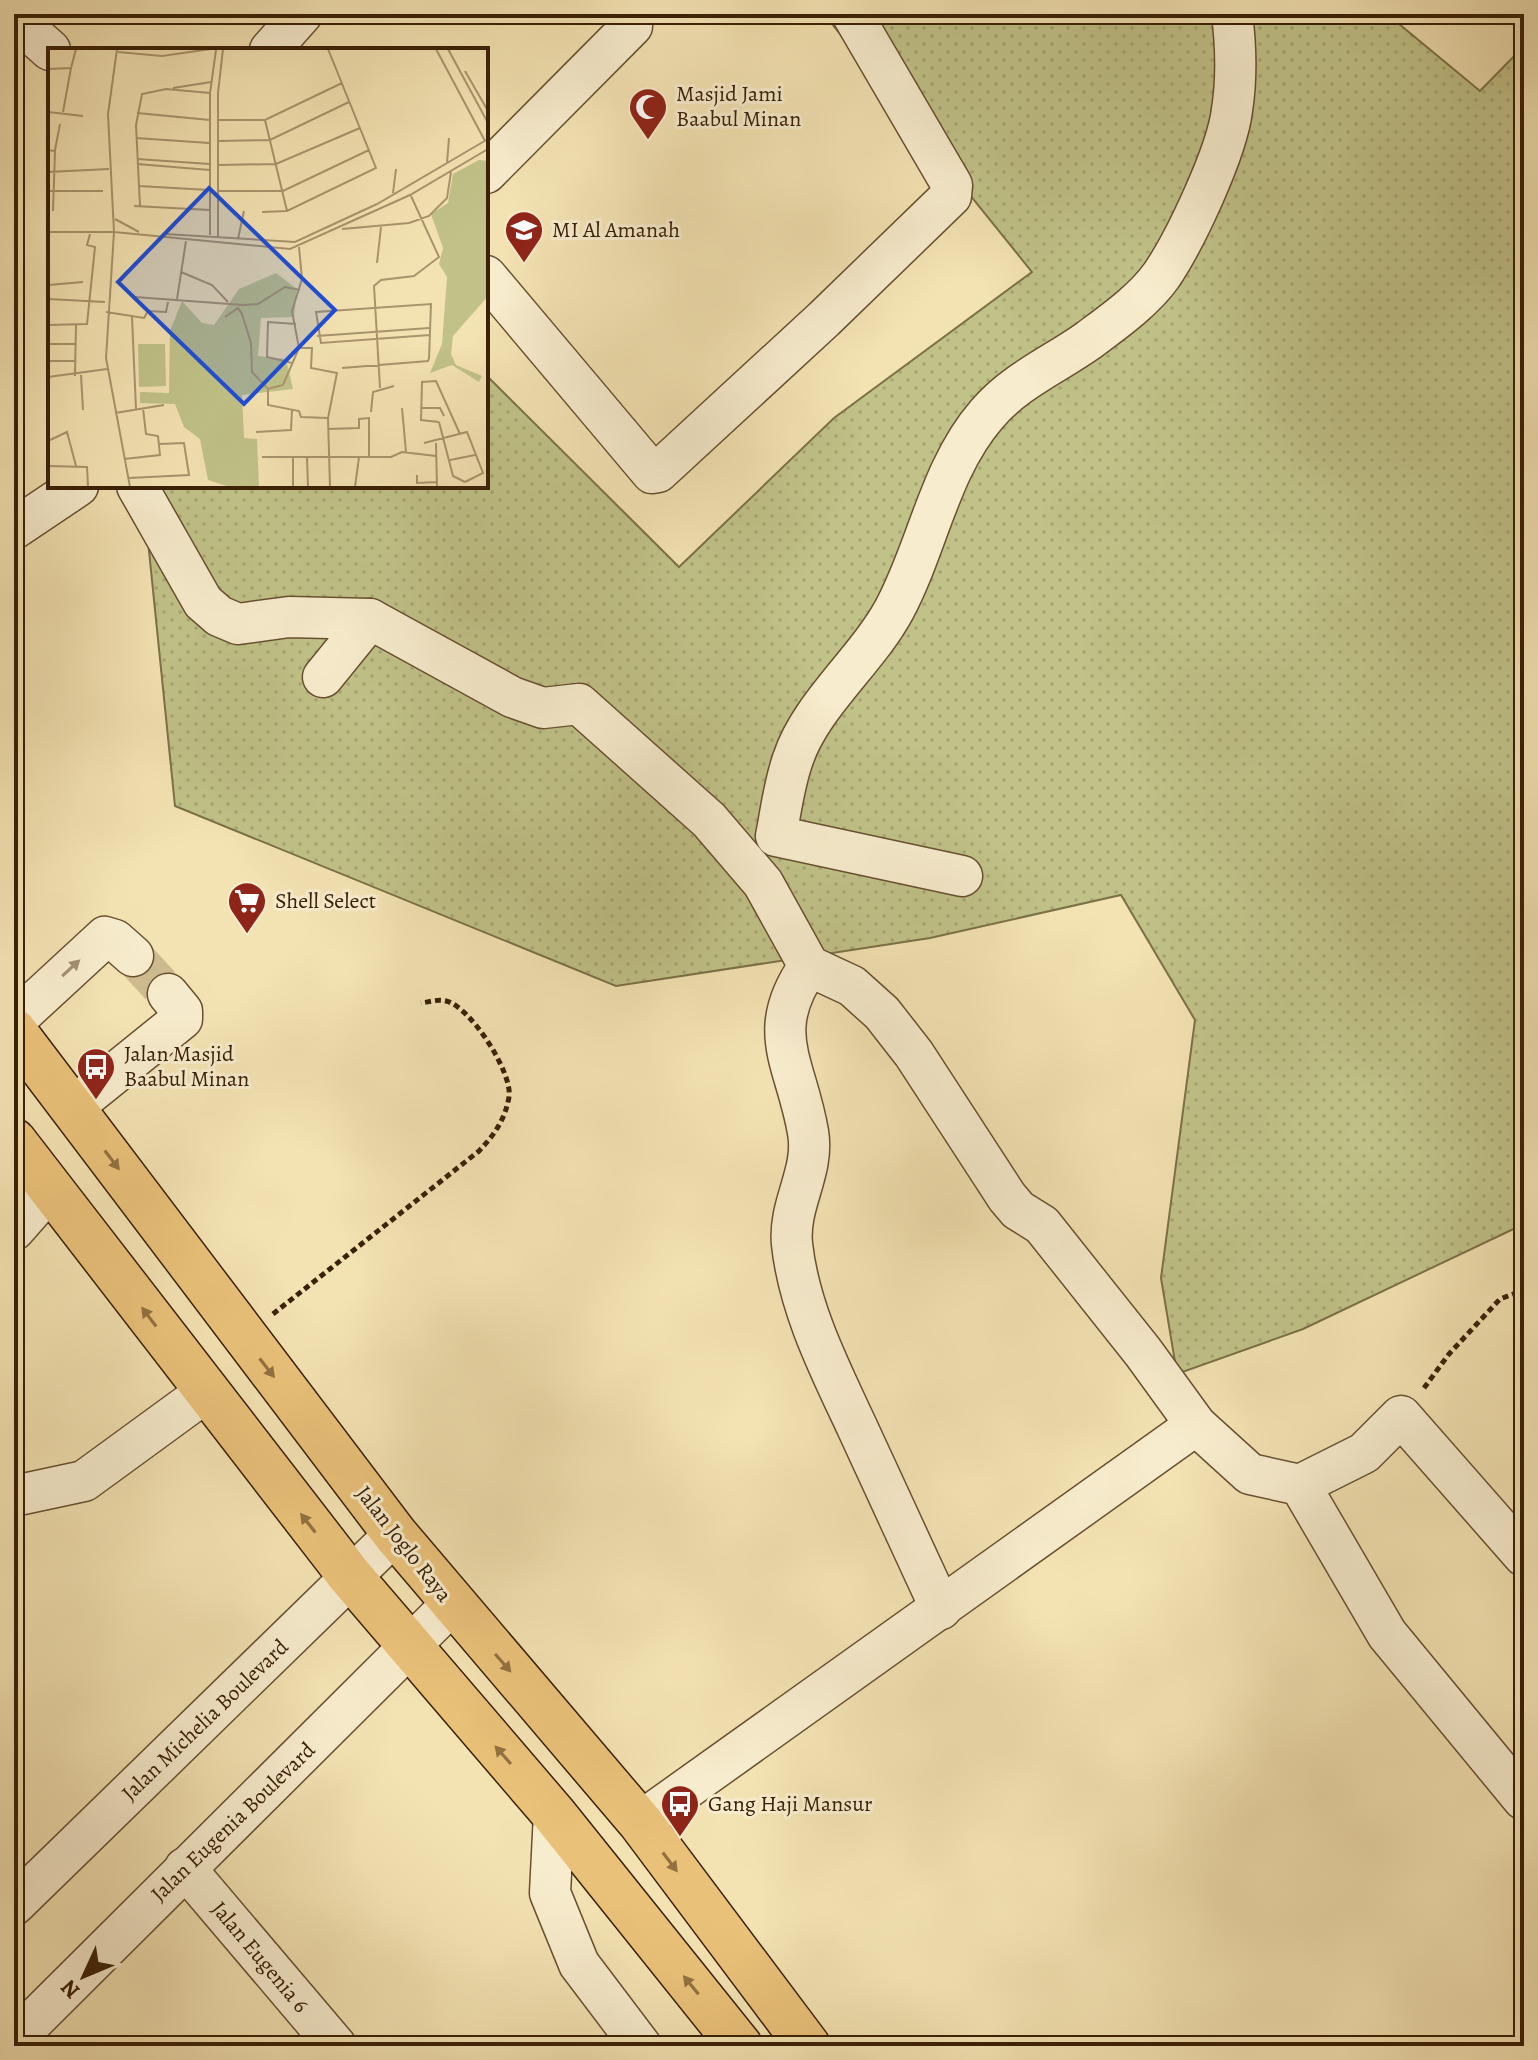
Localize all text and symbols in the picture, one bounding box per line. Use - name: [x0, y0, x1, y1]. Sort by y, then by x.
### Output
- inset map: [48, 48, 488, 488]
- place label: Masjid Jami Baabul Minan: [676, 79, 801, 134]
- mosque icon: Masjid Jami Baabul Minan: [627, 86, 669, 141]
- school or university icon: MI Al Amanah: [503, 209, 545, 264]
- place label: MI Al Amanah: [552, 215, 680, 245]
- supermarket icon: Shell Select: [226, 880, 268, 935]
- place label: Shell Select: [275, 886, 376, 916]
- one-way arrow: [62, 960, 81, 978]
- place label: Jalan Masjid Baabul Minan: [124, 1039, 249, 1094]
- bus stop icon: Jalan Masjid Baabul Minan: [75, 1046, 117, 1101]
- one-way arrow: [104, 1149, 119, 1170]
- one-way arrow: [142, 1307, 158, 1327]
- one-way arrow: [259, 1358, 275, 1378]
- street label: Jalan Joglo Raya: [349, 1479, 459, 1609]
- one-way arrow: [301, 1513, 317, 1533]
- street label: Jalan Michelia Boulevard: [115, 1632, 295, 1808]
- one-way arrow: [494, 1653, 511, 1673]
- street label: Jalan Eugenia Boulevard: [144, 1735, 322, 1908]
- one-way arrow: [495, 1745, 512, 1765]
- bus stop icon: Gang Haji Mansur: [659, 1783, 701, 1838]
- place label: Gang Haji Mansur: [708, 1789, 873, 1819]
- one-way arrow: [662, 1852, 678, 1872]
- street label: Jalan Eugenia 6: [204, 1895, 316, 2019]
- north arrow: [44, 1936, 124, 2016]
- text: N: [54, 1973, 87, 2005]
- one-way arrow: [683, 1975, 700, 1995]

